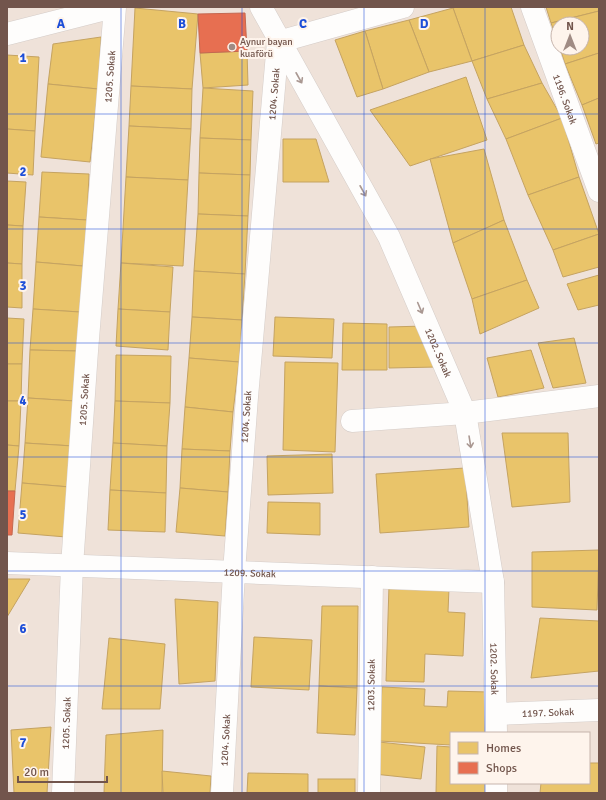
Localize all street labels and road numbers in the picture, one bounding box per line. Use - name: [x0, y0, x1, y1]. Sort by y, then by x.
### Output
- street label: 1205. Sokak: [102, 50, 118, 103]
- street label: 1204. Sokak: [266, 67, 283, 121]
- street label: 1196. Sokak: [550, 73, 579, 126]
- street label: 1202. Sokak: [422, 326, 454, 379]
- street label: 1205. Sokak: [77, 373, 92, 426]
- street label: 1204. Sokak: [239, 390, 255, 443]
- street label: 1209. Sokak: [223, 566, 276, 581]
- street label: 1202. Sokak: [487, 642, 500, 695]
- street label: 1203. Sokak: [365, 659, 378, 711]
- street label: 1205. Sokak: [60, 697, 74, 749]
- street label: 1197. Sokak: [522, 706, 574, 720]
- street label: 1204. Sokak: [218, 714, 233, 767]

